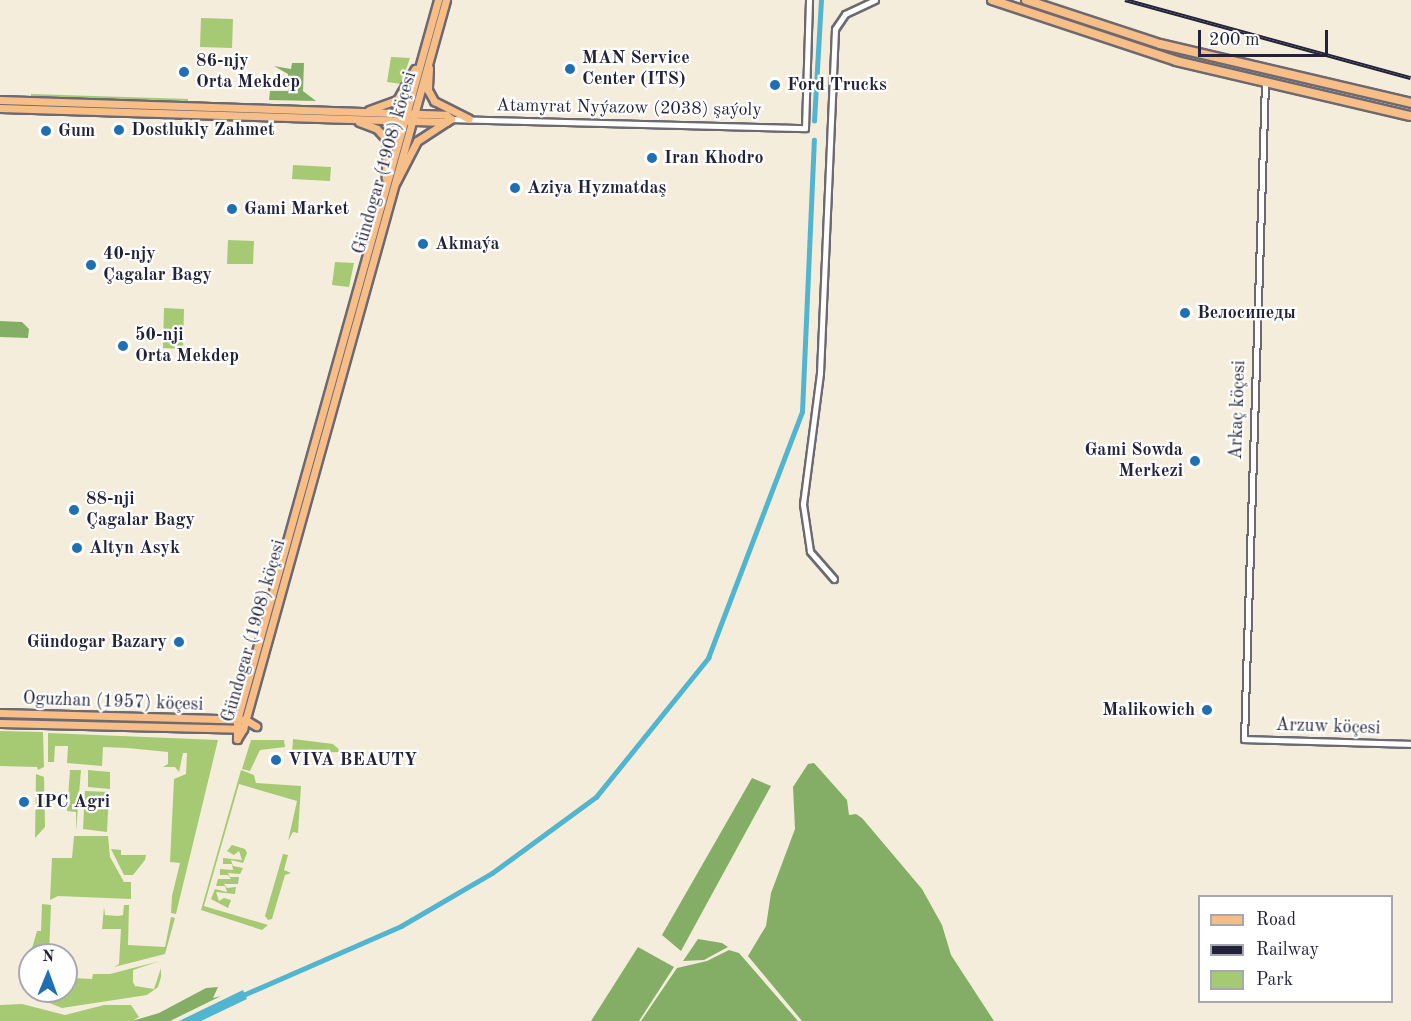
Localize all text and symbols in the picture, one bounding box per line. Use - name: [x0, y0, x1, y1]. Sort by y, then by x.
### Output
- scale bar: [1201, 18, 1332, 56]
- text: 200 m: [1209, 31, 1260, 49]
- place label: MAN Service Center (ITS): [582, 48, 690, 90]
- place label: 86-njy Orta Mekdep: [196, 51, 300, 94]
- marker: MAN Service Center (ITS): [563, 62, 577, 76]
- marker: 86-njy Orta Mekdep: [177, 65, 191, 79]
- street label: Gündogar (1908) köçesi: [349, 69, 421, 257]
- place label: Ford Trucks: [787, 74, 887, 96]
- marker: Ford Trucks: [768, 78, 782, 92]
- street label: Atamyrat Nyýazow (2038) şaýoly: [496, 95, 762, 121]
- place label: Dostlukly Zahmet: [131, 119, 274, 141]
- place label: Gum: [58, 120, 95, 142]
- marker: Dostlukly Zahmet: [112, 123, 126, 137]
- marker: Gum: [39, 124, 53, 138]
- place label: Iran Khodro: [664, 147, 764, 169]
- marker: Iran Khodro: [645, 151, 659, 165]
- place label: Aziya Hyzmatdaş: [527, 177, 666, 199]
- marker: Aziya Hyzmatdaş: [508, 181, 522, 195]
- place label: Gami Market: [244, 198, 349, 220]
- marker: Gami Market: [225, 202, 239, 216]
- place label: Аkmaýa: [435, 233, 500, 255]
- marker: Аkmaýa: [416, 237, 430, 251]
- place label: 40-njy Çagalar Bagy: [103, 244, 212, 286]
- marker: 40-njy Çagalar Bagy: [84, 258, 98, 272]
- place label: Велосипеды: [1197, 302, 1296, 324]
- marker: Велосипеды: [1178, 306, 1192, 320]
- place label: 50-nji Orta Mekdep: [135, 325, 239, 368]
- marker: 50-nji Orta Mekdep: [116, 339, 130, 353]
- street label: Arkaç köçesi: [1225, 360, 1251, 460]
- place label: Gami Sowda Merkezi: [1084, 440, 1183, 482]
- marker: Gami Sowda Merkezi: [1188, 454, 1202, 468]
- place label: 88-nji Çagalar Bagy: [86, 489, 195, 532]
- marker: 88-nji Çagalar Bagy: [67, 503, 81, 517]
- place label: Altyn Asyk: [89, 537, 180, 559]
- street label: Gündogar (1908) köçesi: [218, 537, 290, 725]
- marker: Altyn Asyk: [70, 541, 84, 555]
- place label: Gündogar Bazary: [27, 631, 167, 653]
- marker: Gündogar Bazary: [172, 635, 186, 649]
- street label: Oguzhan (1957) köçesi: [22, 688, 204, 716]
- place label: Malikowich: [1102, 699, 1195, 721]
- marker: Malikowich: [1200, 703, 1214, 717]
- street label: Arzuw köçesi: [1275, 714, 1381, 740]
- place label: VIVA BEAUTY: [288, 749, 417, 771]
- marker: VIVA BEAUTY: [269, 753, 283, 767]
- place label: IPC Agri: [36, 791, 110, 813]
- marker: IPC Agri: [17, 795, 31, 809]
- legend: [1198, 895, 1393, 1003]
- text: Road: [1256, 911, 1296, 929]
- text: Railway: [1256, 941, 1319, 959]
- north arrow: [18, 943, 78, 1003]
- text: N: [42, 949, 55, 965]
- text: Park: [1256, 971, 1293, 989]

